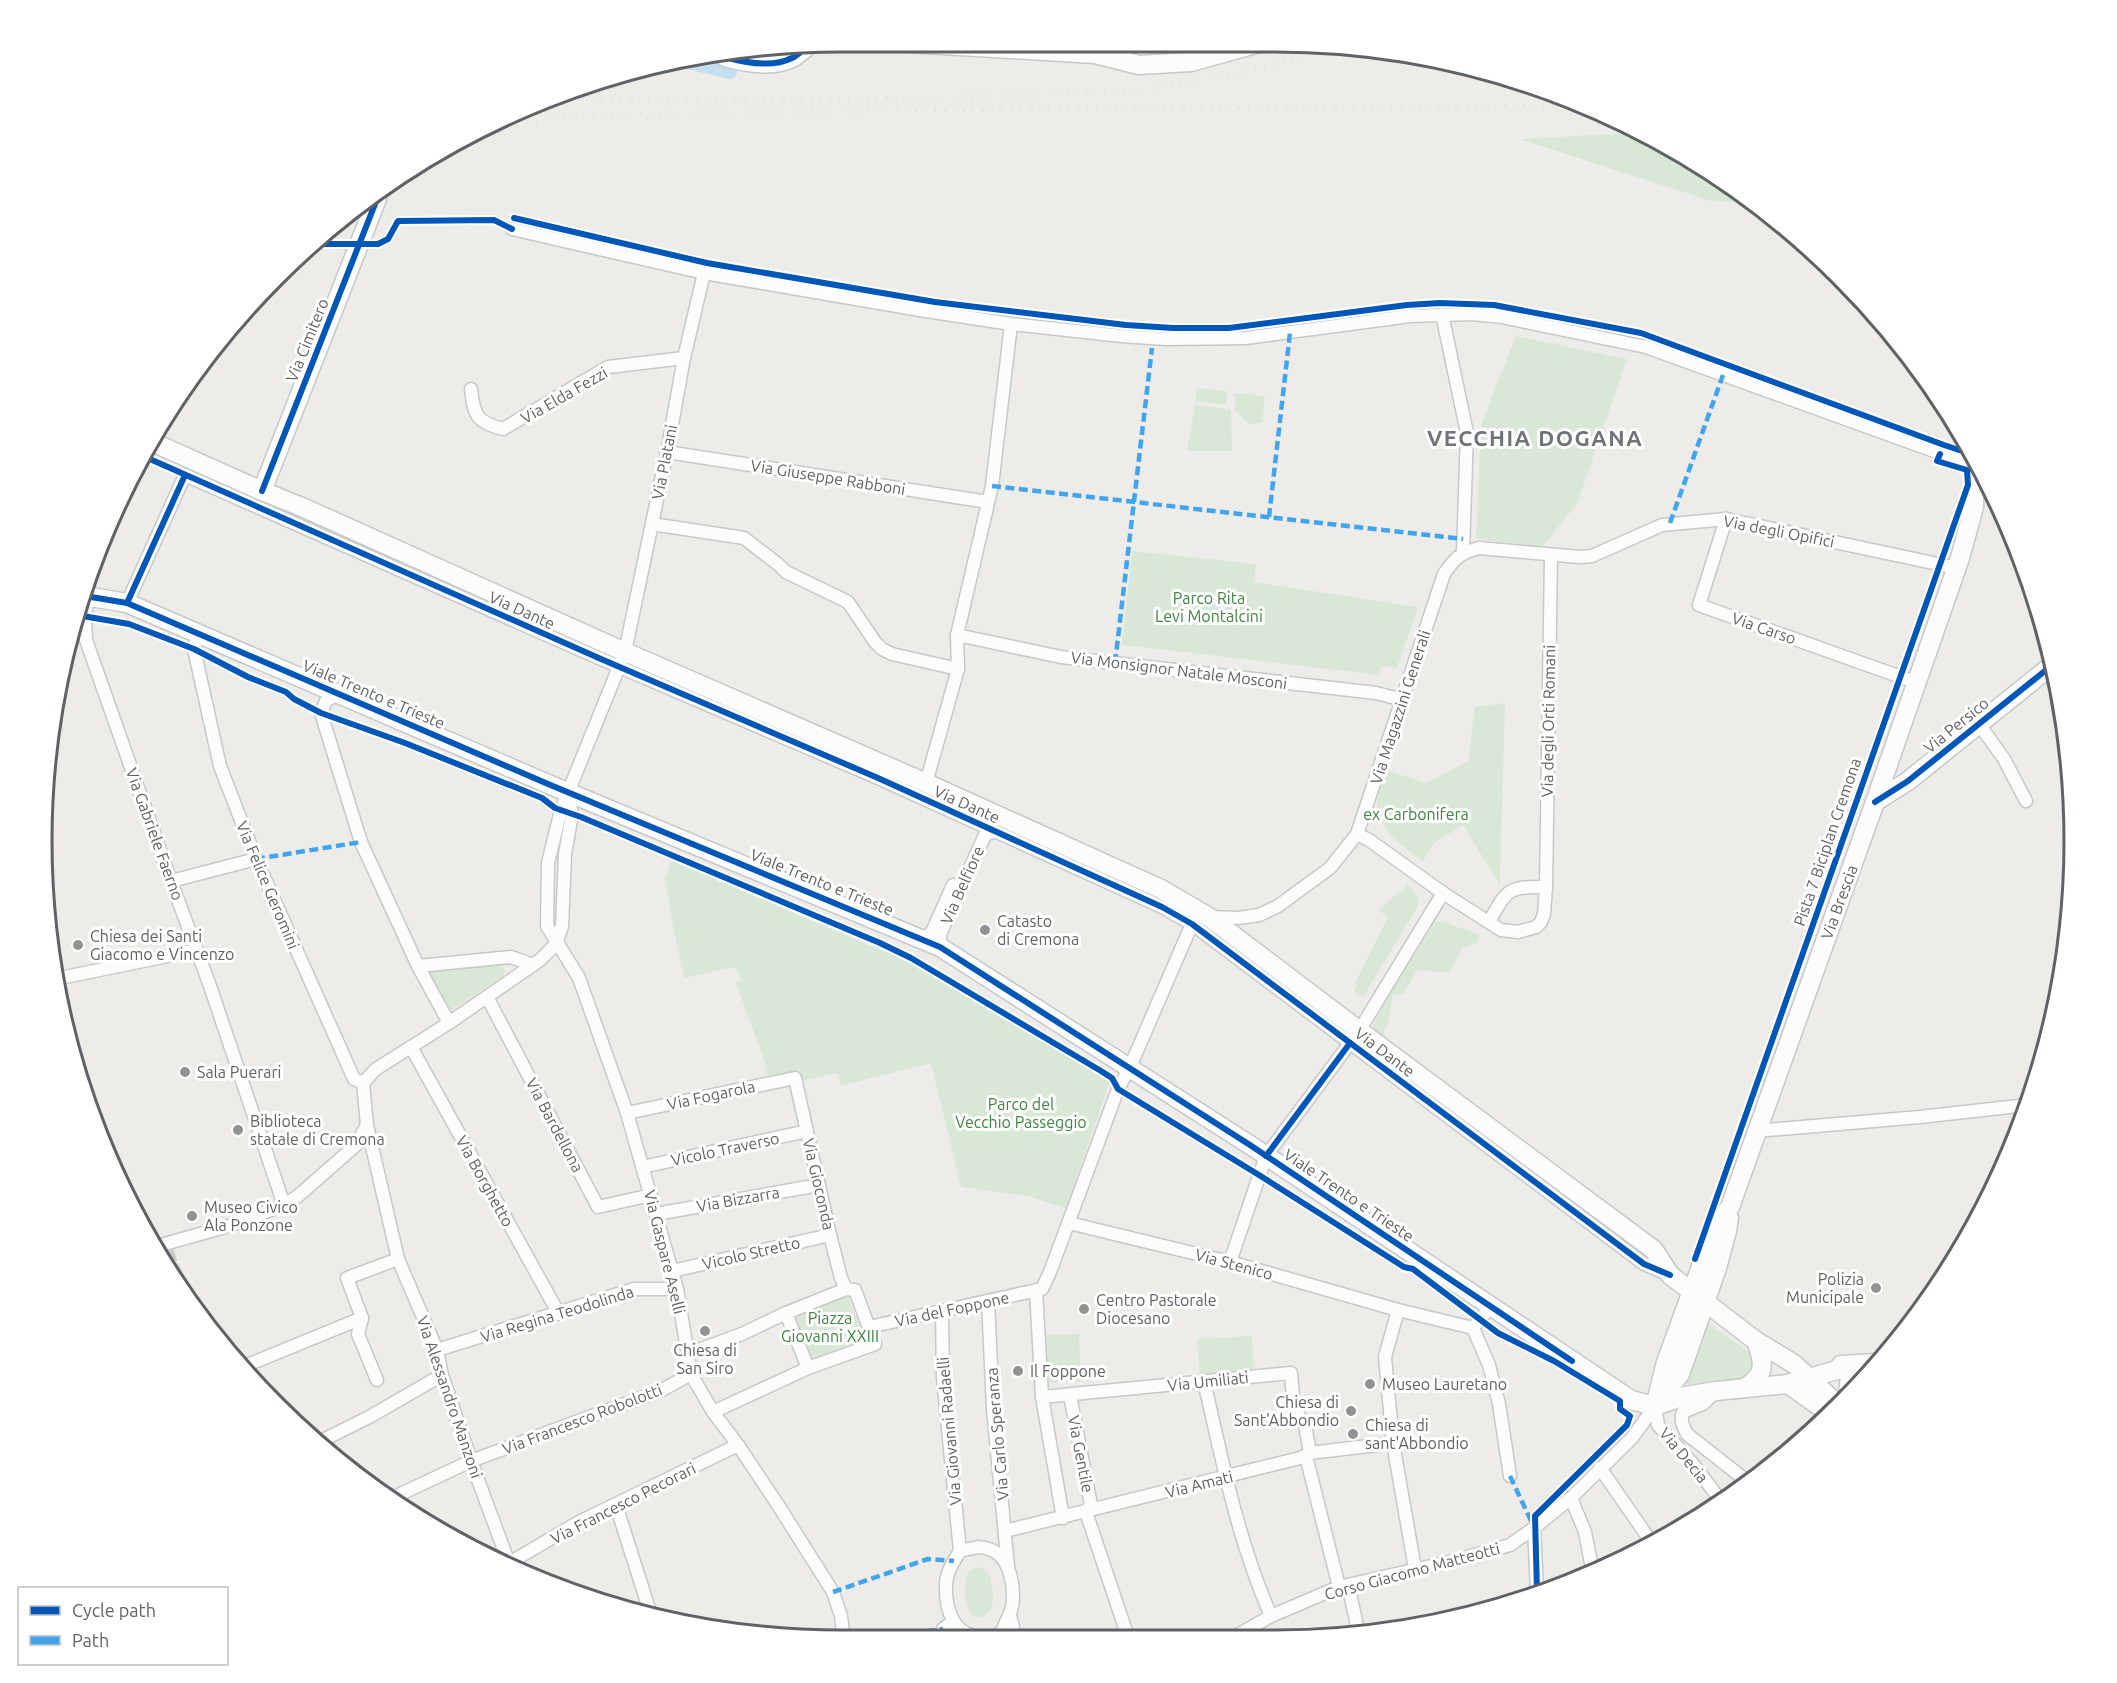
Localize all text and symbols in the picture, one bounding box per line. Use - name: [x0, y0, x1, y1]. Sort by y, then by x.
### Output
- street label: Via Cimitero: [282, 296, 332, 384]
- street label: Via Elda Fezzi: [518, 363, 610, 427]
- street label: Via Platani: [648, 423, 680, 501]
- district label: VECCHIA DOGANA: [1427, 425, 1643, 450]
- street label: Via Giuseppe Rabboni: [749, 456, 907, 498]
- street label: Via degli Opifici: [1722, 511, 1836, 551]
- street label: Via Dante: [486, 588, 558, 632]
- park label: Parco Rita Levi Montalcini: [1155, 589, 1263, 625]
- street label: Via Carso: [1729, 609, 1799, 647]
- street label: Via Magazzini Generali: [1367, 628, 1433, 786]
- street label: Via degli Orti Romani: [1538, 645, 1558, 797]
- street label: Via Monsignor Natale Mosconi: [1070, 648, 1288, 692]
- street label: Viale Trento e Trieste: [300, 656, 448, 732]
- street label: Via Persico: [1920, 693, 1992, 757]
- street label: Pista 7 Biciplan Cremona: [1790, 756, 1864, 928]
- street label: Via Gabriele Faerno: [123, 765, 187, 903]
- street label: Via Dante: [931, 782, 1003, 826]
- park label: ex Carbonifera: [1363, 805, 1469, 823]
- street label: Via Felice Geromini: [233, 818, 303, 952]
- street label: Via Belfiore: [937, 843, 987, 927]
- street label: Viale Trento e Trieste: [748, 845, 896, 919]
- street label: Via Brescia: [1817, 862, 1861, 942]
- place label: Catasto di Cremona: [997, 912, 1079, 948]
- marker: Catasto di Cremona: [978, 923, 992, 937]
- place label: Chiesa dei Santi Giacomo e Vincenzo: [90, 927, 234, 963]
- marker: Chiesa dei Santi Giacomo e Vincenzo: [71, 938, 85, 952]
- street label: Via Dante: [1352, 1024, 1418, 1080]
- place label: Sala Puerari: [197, 1063, 282, 1081]
- marker: Sala Puerari: [178, 1065, 192, 1079]
- street label: Via Bardellona: [523, 1075, 587, 1175]
- street label: Via Fogarola: [665, 1077, 757, 1113]
- park label: Parco del Vecchio Passeggio: [955, 1095, 1087, 1131]
- place label: Biblioteca statale di Cremona: [250, 1112, 385, 1148]
- marker: Biblioteca statale di Cremona: [231, 1123, 245, 1137]
- street label: Vicolo Traverso: [669, 1129, 781, 1169]
- street label: Via Borghetto: [453, 1132, 517, 1230]
- street label: Via Gioconda: [800, 1136, 838, 1232]
- street label: Viale Trento e Trieste: [1281, 1145, 1417, 1245]
- street label: Via Bizzarra: [695, 1183, 781, 1215]
- street label: Via Gaspare Aselli: [641, 1188, 689, 1316]
- place label: Museo Civico Ala Ponzone: [204, 1198, 298, 1234]
- marker: Museo Civico Ala Ponzone: [185, 1209, 199, 1223]
- street label: Vicolo Stretto: [700, 1233, 802, 1273]
- street label: Via Stenico: [1193, 1245, 1275, 1283]
- place label: Polizia Municipale: [1786, 1270, 1864, 1306]
- marker: Polizia Municipale: [1869, 1281, 1883, 1295]
- street label: Via Regina Teodolinda: [478, 1282, 636, 1346]
- street label: Via del Foppone: [893, 1288, 1011, 1330]
- place label: Centro Pastorale Diocesano: [1096, 1291, 1217, 1327]
- marker: Centro Pastorale Diocesano: [1077, 1302, 1091, 1316]
- park label: Piazza Giovanni XXIII: [781, 1309, 879, 1345]
- street label: Via Alessandro Manzoni: [414, 1314, 486, 1480]
- marker: Chiesa di San Siro: [698, 1324, 712, 1338]
- place label: Chiesa di San Siro: [673, 1341, 737, 1377]
- street label: Via Giovanni Radaelli: [934, 1356, 964, 1506]
- place label: Il Foppone: [1030, 1362, 1106, 1380]
- marker: Il Foppone: [1011, 1364, 1025, 1378]
- street label: Via Carlo Speranza: [982, 1367, 1012, 1501]
- street label: Via Umiliati: [1167, 1368, 1249, 1394]
- place label: Museo Lauretano: [1382, 1375, 1507, 1393]
- marker: Museo Lauretano: [1363, 1377, 1377, 1391]
- street label: Via Francesco Robolotti: [500, 1380, 664, 1458]
- place label: Chiesa di Sant'Abbondio: [1234, 1393, 1339, 1429]
- marker: Chiesa di Sant'Abbondio: [1344, 1404, 1358, 1418]
- street label: Via Gentile: [1065, 1414, 1097, 1494]
- place label: Chiesa di sant'Abbondio: [1365, 1416, 1469, 1452]
- street label: Via Decia: [1656, 1424, 1712, 1486]
- marker: Chiesa di sant'Abbondio: [1346, 1427, 1360, 1441]
- street label: Via Francesco Pecorari: [547, 1459, 699, 1547]
- street label: Via Amati: [1163, 1467, 1235, 1501]
- street label: Corso Giacomo Matteotti: [1322, 1539, 1502, 1603]
- legend: [18, 1587, 228, 1665]
- text: Cycle path: [72, 1600, 156, 1620]
- text: Path: [72, 1630, 109, 1650]

